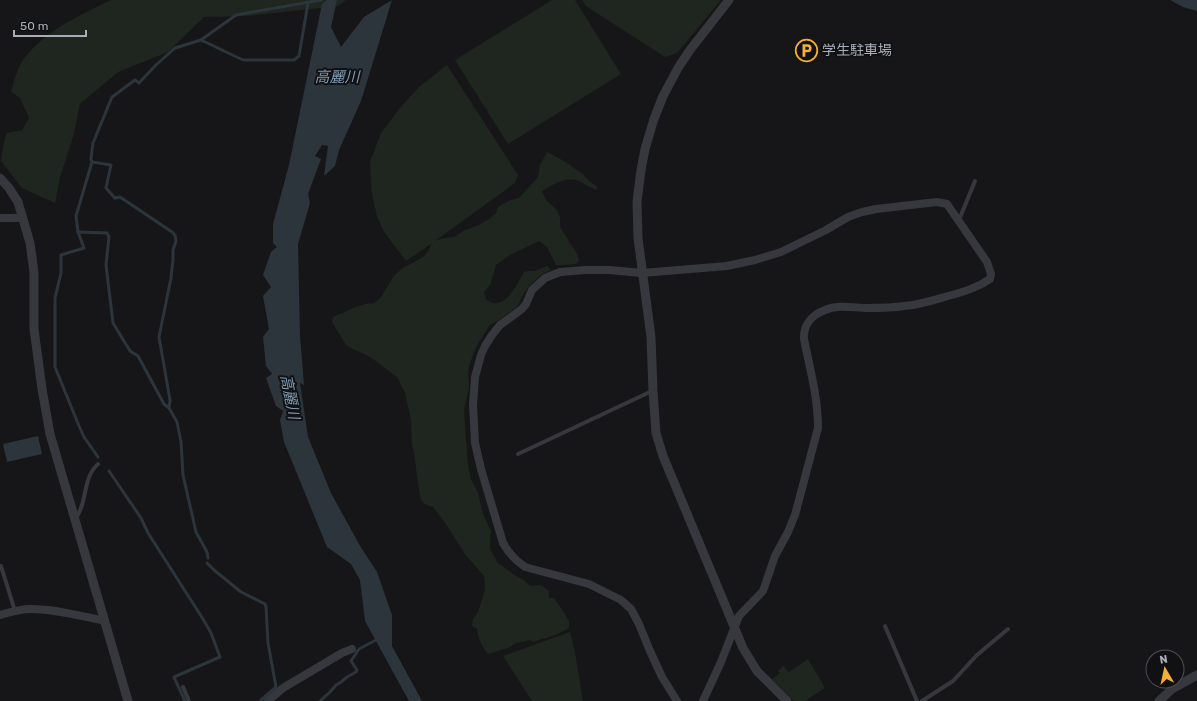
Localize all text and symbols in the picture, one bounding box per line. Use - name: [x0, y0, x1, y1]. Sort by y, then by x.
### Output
- scale bar: [14, 12, 86, 38]
- text: 50 m: [20, 19, 48, 33]
- parking icon: 学生駐車場: [793, 37, 819, 63]
- place label: 学生駐車場: [822, 42, 892, 59]
- water label: 高麗川: [314, 68, 361, 86]
- water label: 高麗川: [277, 373, 304, 423]
- north arrow: [1145, 649, 1185, 689]
- text: N: [1159, 653, 1169, 667]

